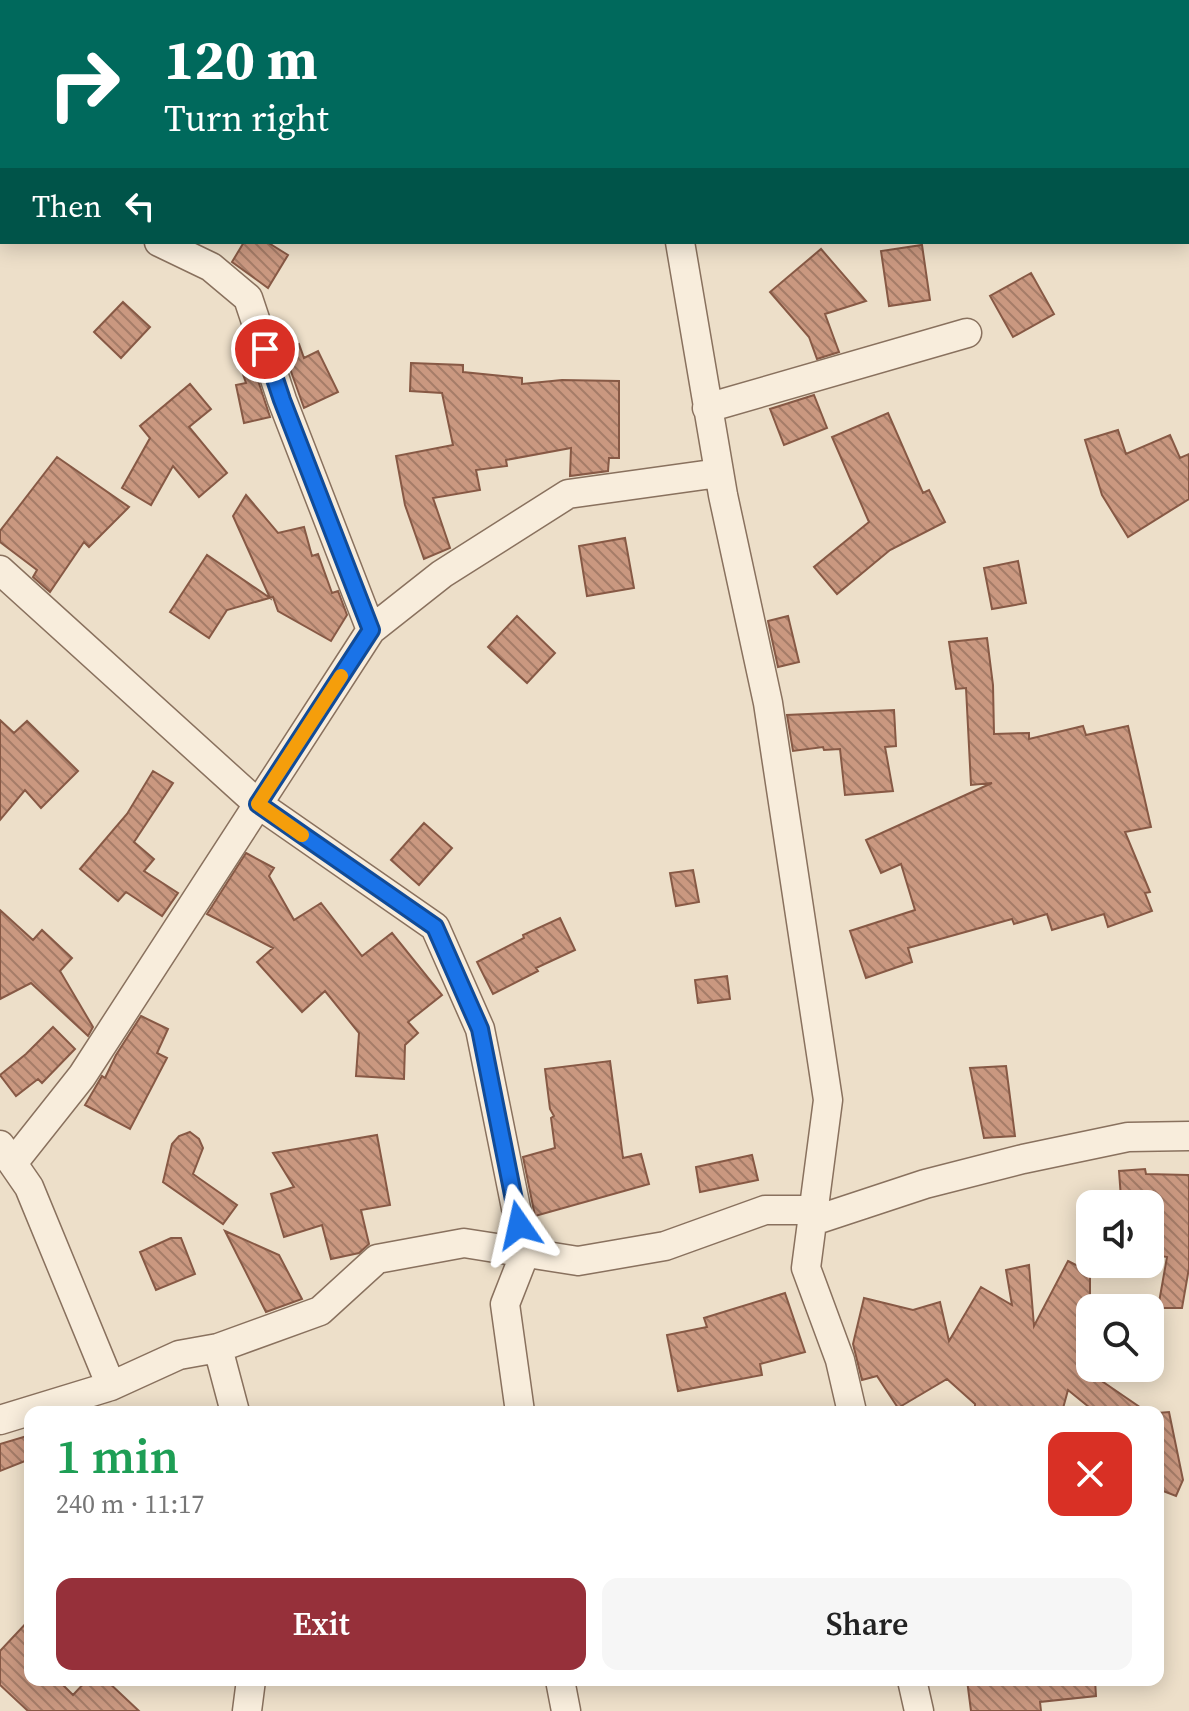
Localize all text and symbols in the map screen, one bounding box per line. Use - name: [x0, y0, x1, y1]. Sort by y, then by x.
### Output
- text: 120 m: [164, 21, 318, 98]
- icon: right: [32, 32, 136, 136]
- text: Turn right: [164, 94, 329, 143]
- icon: left: [118, 184, 162, 228]
- text: Then: [32, 186, 102, 227]
- pin: [231, 315, 299, 383]
- icon: arrive: [243, 327, 287, 371]
- position arrow: [477, 1183, 561, 1267]
- map controls: [1076, 1190, 1164, 1382]
- button: sound: [1076, 1190, 1164, 1278]
- button: search: [1076, 1294, 1164, 1382]
- text: 1 min: [56, 1423, 179, 1489]
- button: close: [1048, 1432, 1132, 1516]
- text: 240 m · 11:17: [56, 1486, 204, 1522]
- button: Exit: [56, 1578, 586, 1670]
- button: Share: [602, 1578, 1132, 1670]

